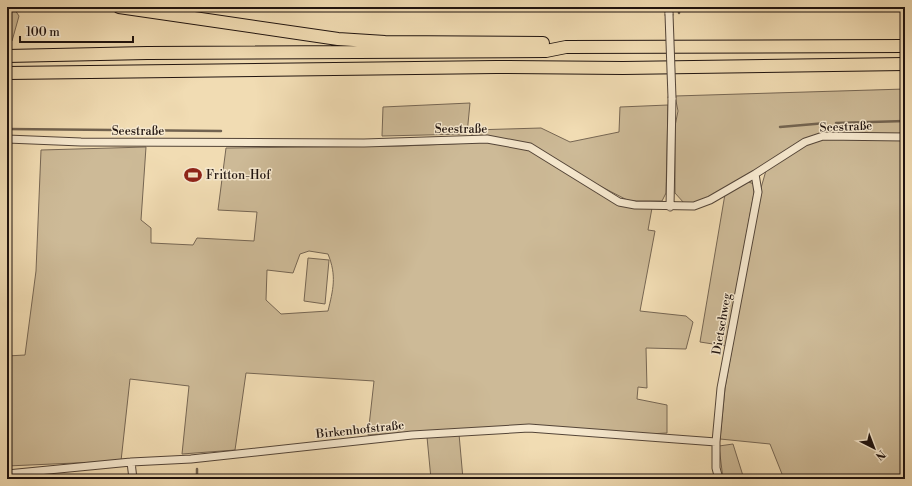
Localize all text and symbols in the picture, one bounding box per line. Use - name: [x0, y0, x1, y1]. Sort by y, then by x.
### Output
- scale bar: [20, 18, 133, 44]
- text: 100 m: [26, 25, 60, 40]
- street label: Seestraße: [819, 119, 873, 135]
- street label: Seestraße: [435, 122, 487, 137]
- street label: Seestraße: [112, 124, 164, 139]
- sports icon: Fritton-Hof: [183, 165, 203, 185]
- place label: Fritton-Hof: [206, 168, 271, 183]
- street label: Dietschweg: [709, 291, 735, 356]
- street label: Birkenhofstraße: [314, 418, 405, 442]
- north arrow: [854, 428, 894, 468]
- text: N: [872, 447, 888, 463]

